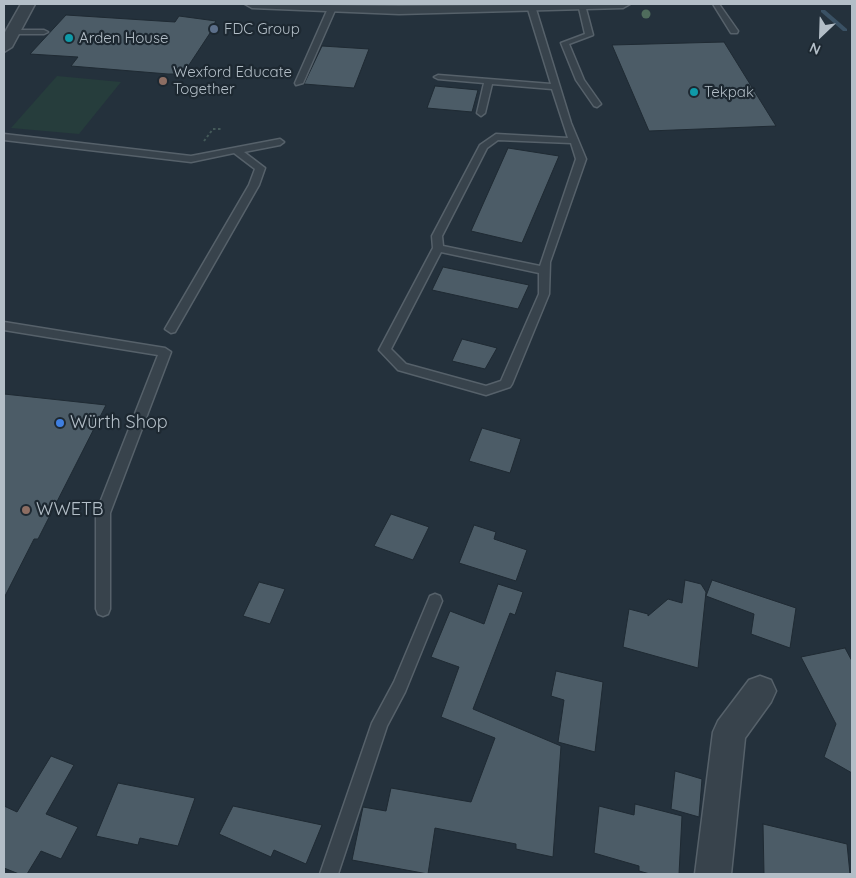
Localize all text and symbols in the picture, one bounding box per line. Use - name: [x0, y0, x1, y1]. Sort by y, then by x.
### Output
- north arrow: [796, 10, 846, 60]
- place label: FDC Group: [224, 20, 300, 38]
- marker: FDC Group: [208, 23, 220, 35]
- place label: Arden House: [79, 29, 168, 47]
- marker: Arden House: [63, 32, 75, 44]
- text: N: [807, 38, 823, 59]
- place label: Wexford Educate Together: [173, 63, 292, 98]
- marker: Wexford Educate Together: [157, 75, 169, 87]
- place label: Tekpak: [704, 83, 754, 101]
- marker: Tekpak: [688, 86, 700, 98]
- place label: Würth Shop: [70, 412, 168, 434]
- marker: Würth Shop: [54, 417, 66, 429]
- place label: WWETB: [36, 499, 104, 521]
- marker: WWETB: [20, 504, 32, 516]

